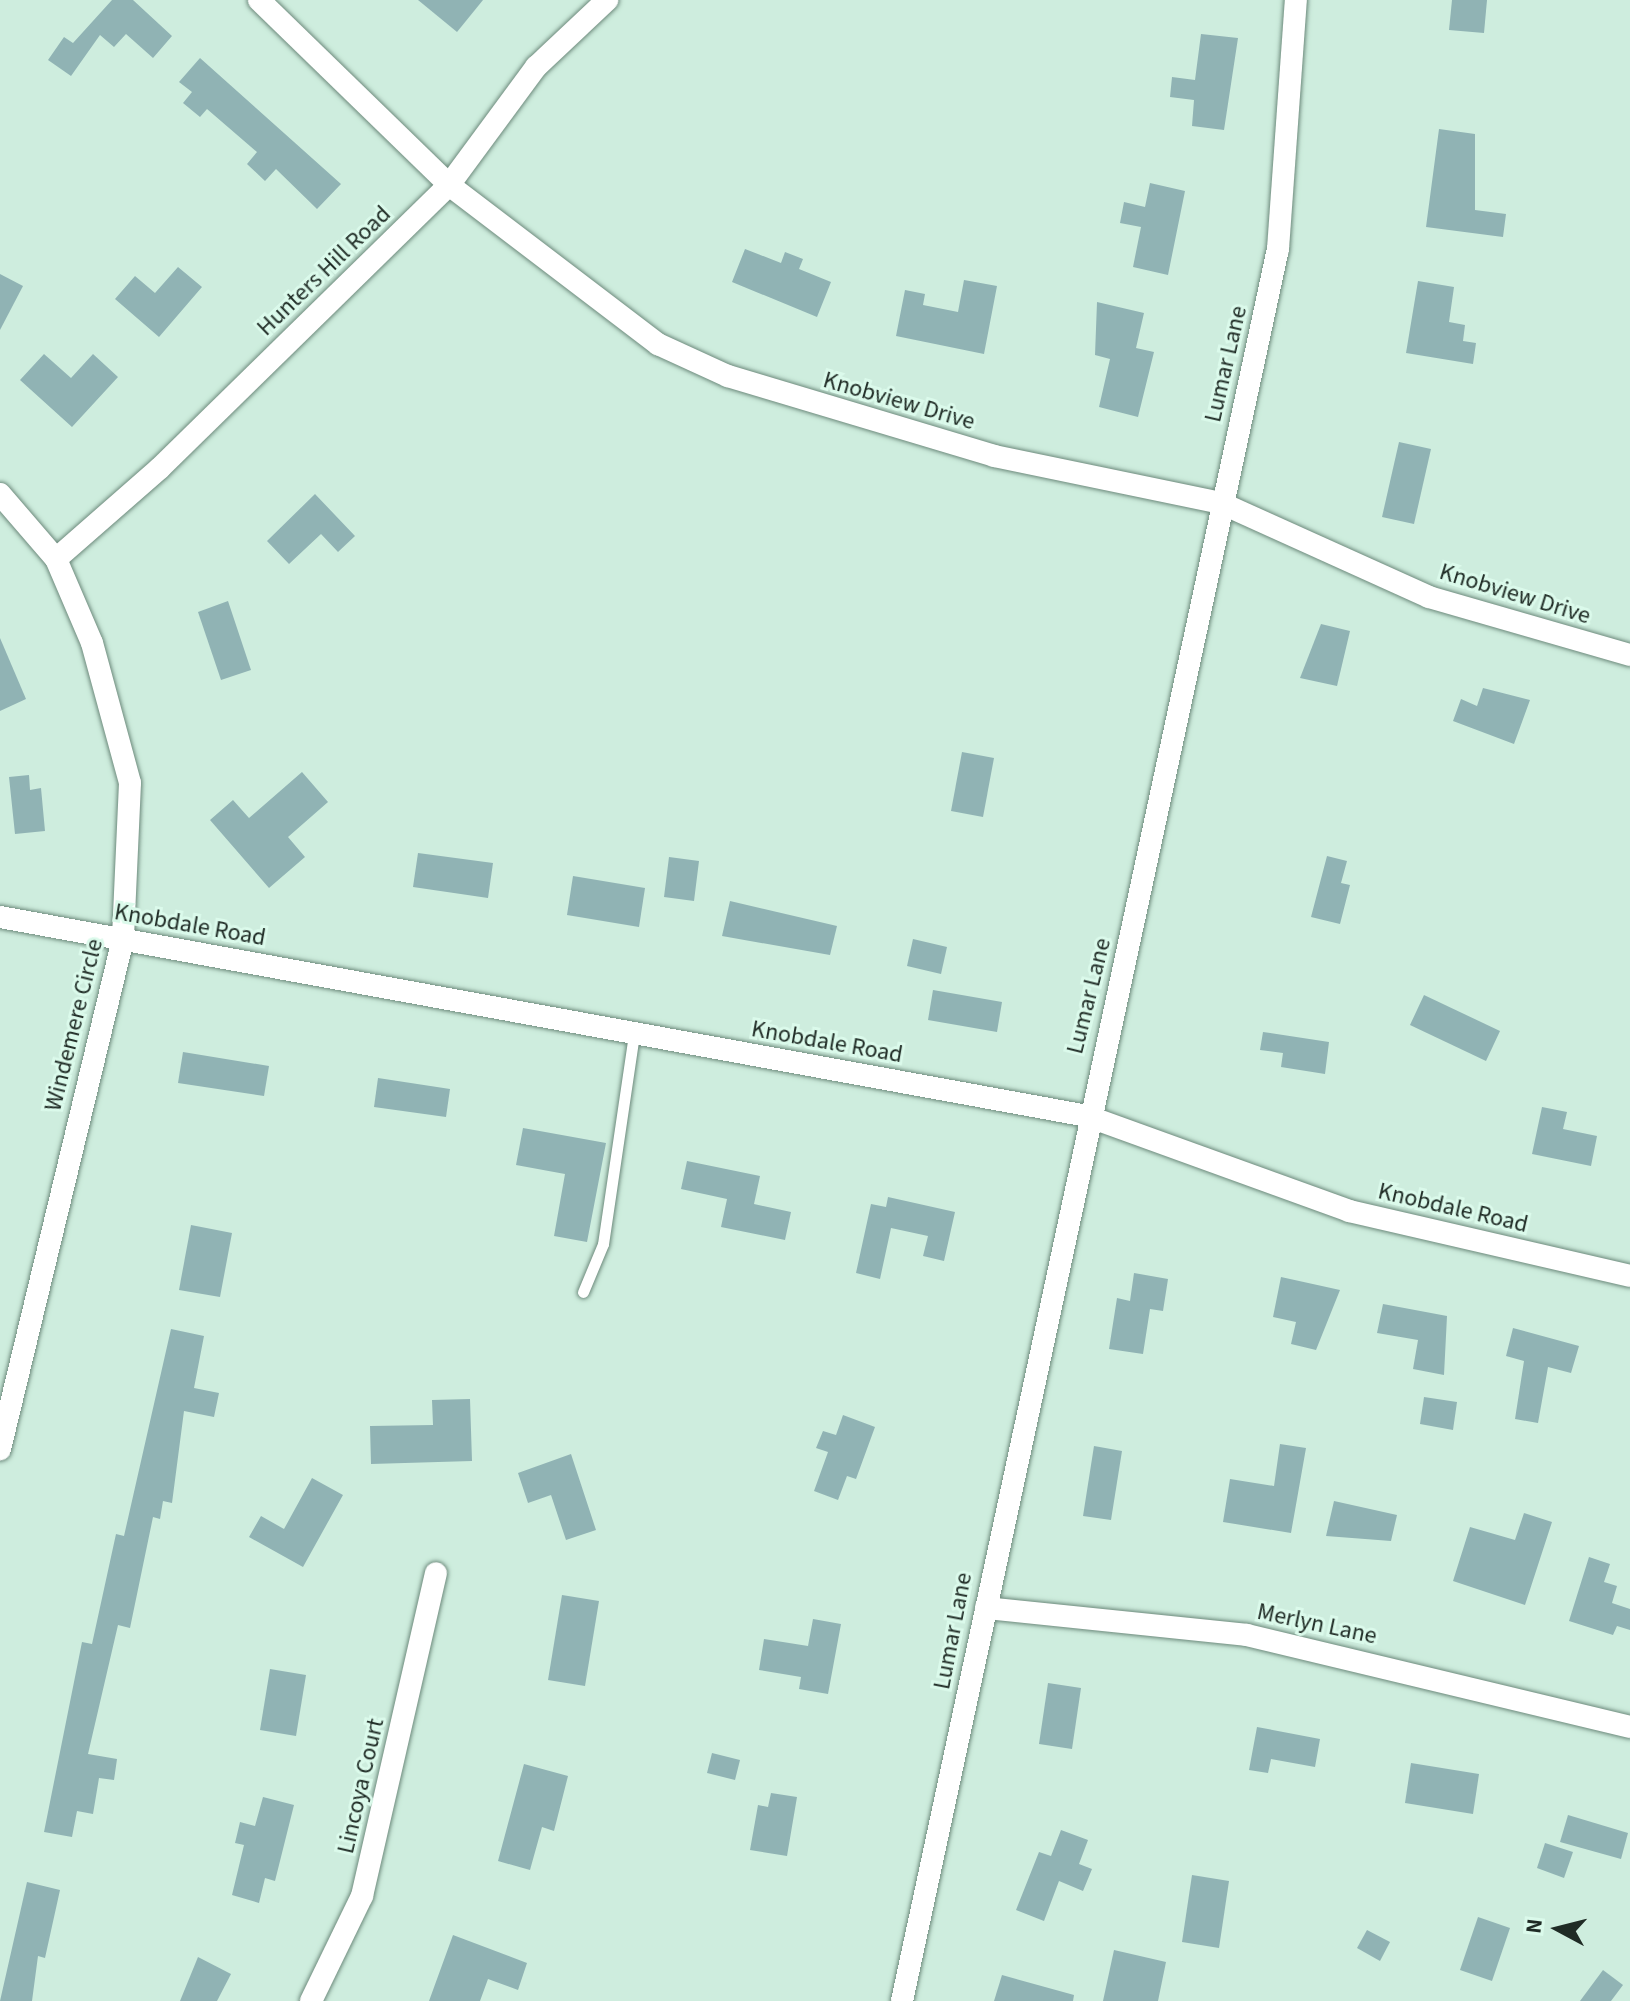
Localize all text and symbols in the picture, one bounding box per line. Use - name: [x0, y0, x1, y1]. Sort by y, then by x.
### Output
- street label: Hunters Hill Road: [251, 200, 397, 342]
- street label: Lumar Lane: [1199, 303, 1253, 425]
- street label: Knobview Drive: [820, 366, 978, 436]
- street label: Knobview Drive: [1436, 557, 1594, 631]
- street label: Knobdale Road: [112, 898, 268, 952]
- street label: Lumar Lane: [1061, 935, 1117, 1057]
- street label: Windemere Circle: [39, 936, 109, 1114]
- street label: Knobdale Road: [749, 1015, 905, 1069]
- street label: Knobdale Road: [1375, 1177, 1531, 1239]
- street label: Lumar Lane: [928, 1570, 978, 1692]
- street label: Merlyn Lane: [1254, 1597, 1380, 1651]
- street label: Lincoya Court: [331, 1716, 391, 1856]
- north arrow: [1518, 1889, 1598, 1969]
- text: N: [1517, 1917, 1551, 1935]

